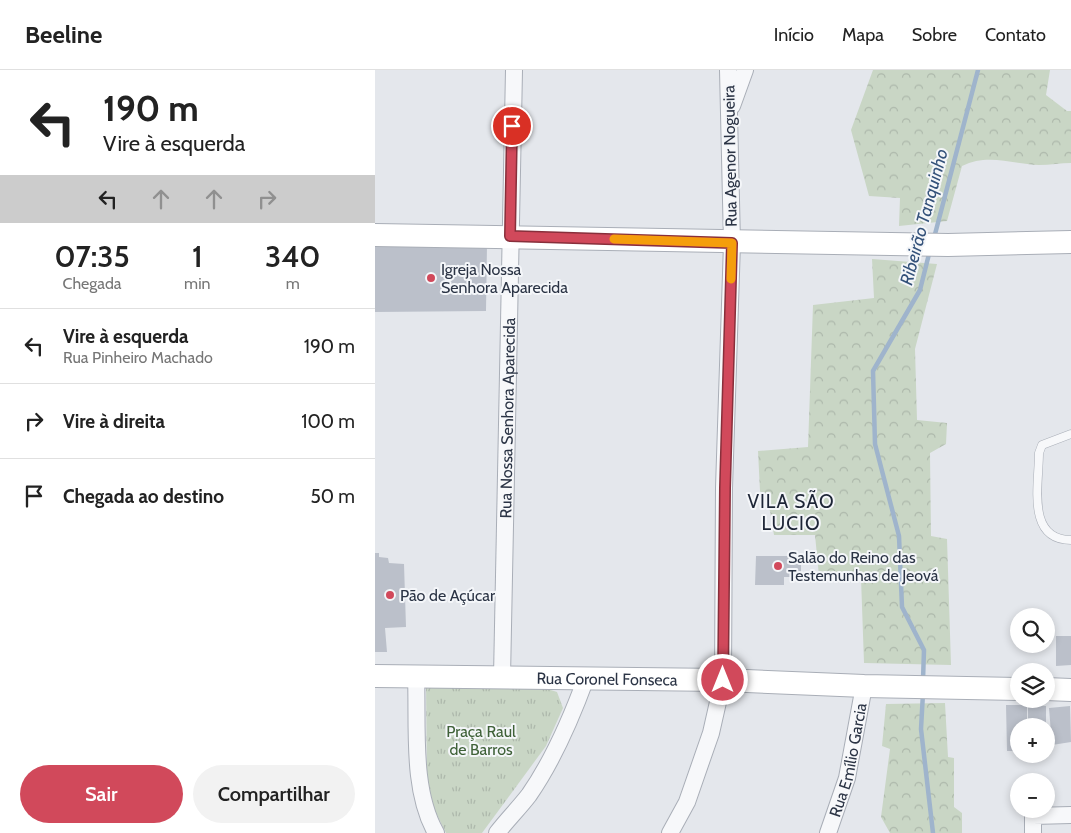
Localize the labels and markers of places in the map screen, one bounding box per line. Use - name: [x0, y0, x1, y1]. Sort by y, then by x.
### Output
- pin: [491, 105, 533, 147]
- place label: Igreja Nossa Senhora Aparecida: [441, 260, 568, 297]
- marker: Igreja Nossa Senhora Aparecida: [425, 272, 437, 284]
- place label: Salão do Reino das Testemunhas de Jeová: [788, 548, 939, 585]
- marker: Salão do Reino das Testemunhas de Jeová: [772, 560, 784, 572]
- place label: Pão de Açúcar: [400, 586, 496, 605]
- marker: Pão de Açúcar: [384, 589, 396, 601]

